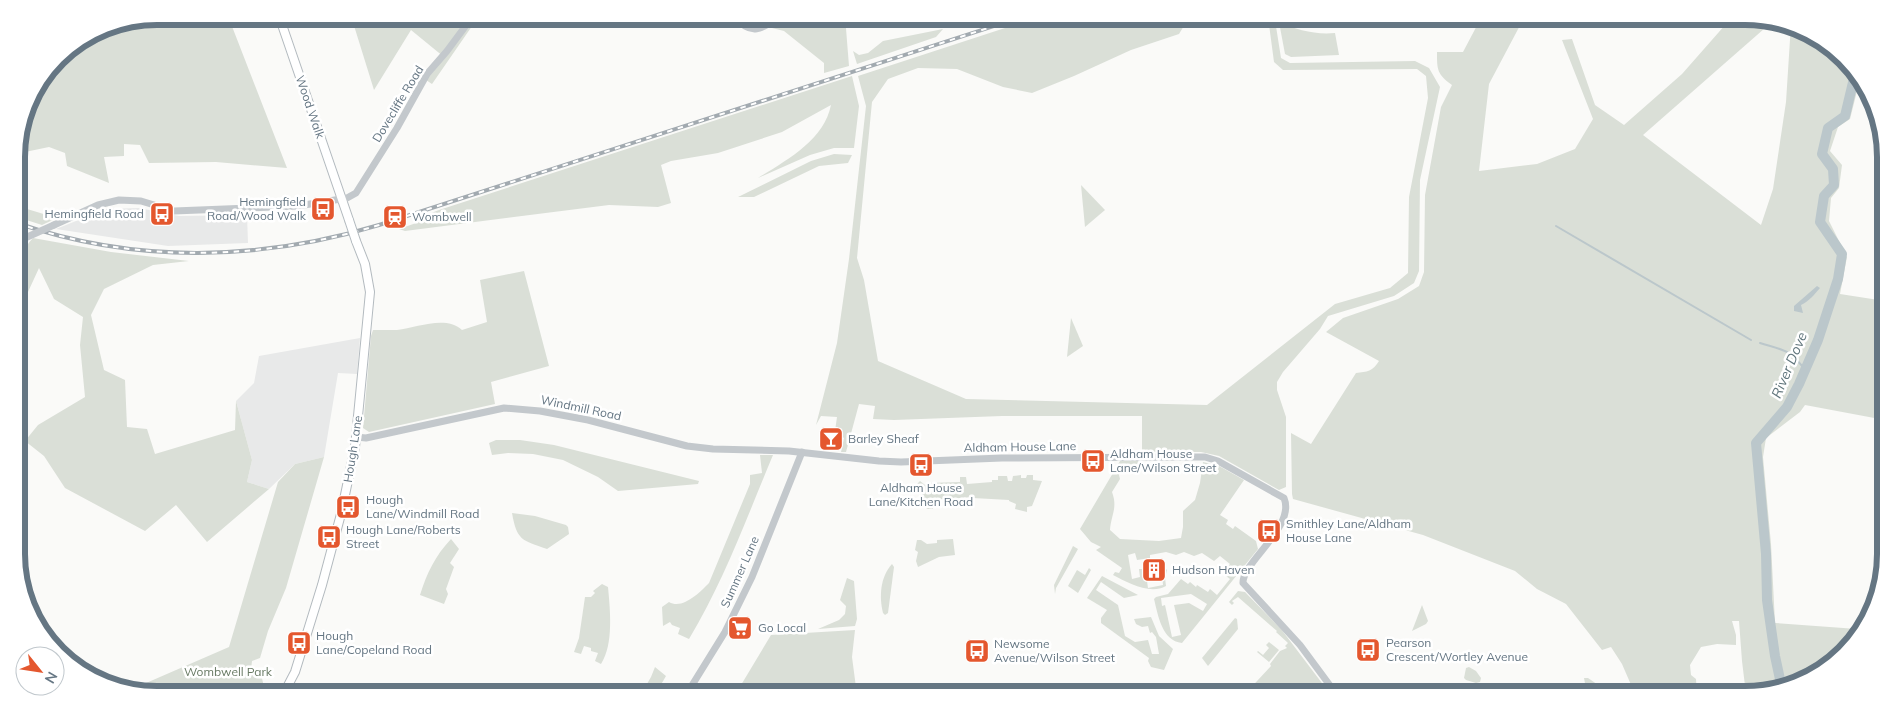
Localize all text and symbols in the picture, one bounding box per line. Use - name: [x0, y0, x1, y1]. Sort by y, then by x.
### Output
- street label: Dovecliffe Road: [369, 63, 426, 145]
- street label: Wood Walk: [293, 73, 329, 141]
- place label: Hemingfield Road/Wood Walk: [207, 194, 307, 223]
- bus stop icon: Hemingfield Road/Wood Walk: [310, 196, 336, 222]
- bus stop icon: Hemingfield Road: [149, 201, 175, 227]
- station icon: Wombwell: [382, 204, 408, 230]
- place label: Hemingfield Road: [45, 206, 144, 221]
- place label: Wombwell: [412, 209, 472, 224]
- water label: River Dove: [1767, 329, 1811, 401]
- street label: Windmill Road: [539, 392, 623, 423]
- street label: Hough Lane: [340, 414, 365, 484]
- bar icon: Barley Sheaf: [818, 426, 844, 452]
- place label: Barley Sheaf: [848, 431, 920, 446]
- street label: Aldham House Lane: [964, 438, 1076, 455]
- place label: Aldham House Lane/Wilson Street: [1110, 446, 1216, 475]
- bus stop icon: Aldham House Lane/Wilson Street: [1080, 448, 1106, 474]
- bus stop icon: Aldham House Lane/Kitchen Road: [908, 452, 934, 478]
- place label: Aldham House Lane/Kitchen Road: [869, 480, 973, 509]
- place label: Hough Lane/Windmill Road: [366, 492, 479, 521]
- bus stop icon: Hough Lane/Windmill Road: [335, 494, 361, 520]
- place label: Smithley Lane/Aldham House Lane: [1286, 516, 1411, 545]
- bus stop icon: Smithley Lane/Aldham House Lane: [1256, 518, 1282, 544]
- place label: Hough Lane/Roberts Street: [346, 522, 461, 551]
- bus stop icon: Hough Lane/Roberts Street: [316, 524, 342, 550]
- street label: Summer Lane: [717, 534, 762, 610]
- building icon: Hudson Haven: [1141, 557, 1167, 583]
- place label: Hudson Haven: [1172, 562, 1254, 577]
- supermarket icon: Go Local: [727, 615, 753, 641]
- place label: Go Local: [758, 620, 806, 635]
- place label: Hough Lane/Copeland Road: [316, 628, 432, 657]
- bus stop icon: Hough Lane/Copeland Road: [286, 630, 312, 656]
- place label: Pearson Crescent/Wortley Avenue: [1386, 635, 1528, 664]
- place label: Newsome Avenue/Wilson Street: [994, 636, 1115, 665]
- bus stop icon: Pearson Crescent/Wortley Avenue: [1355, 637, 1381, 663]
- bus stop icon: Newsome Avenue/Wilson Street: [964, 638, 990, 664]
- north arrow: [15, 646, 65, 696]
- park label: Wombwell Park: [184, 664, 273, 679]
- text: N: [41, 668, 62, 687]

